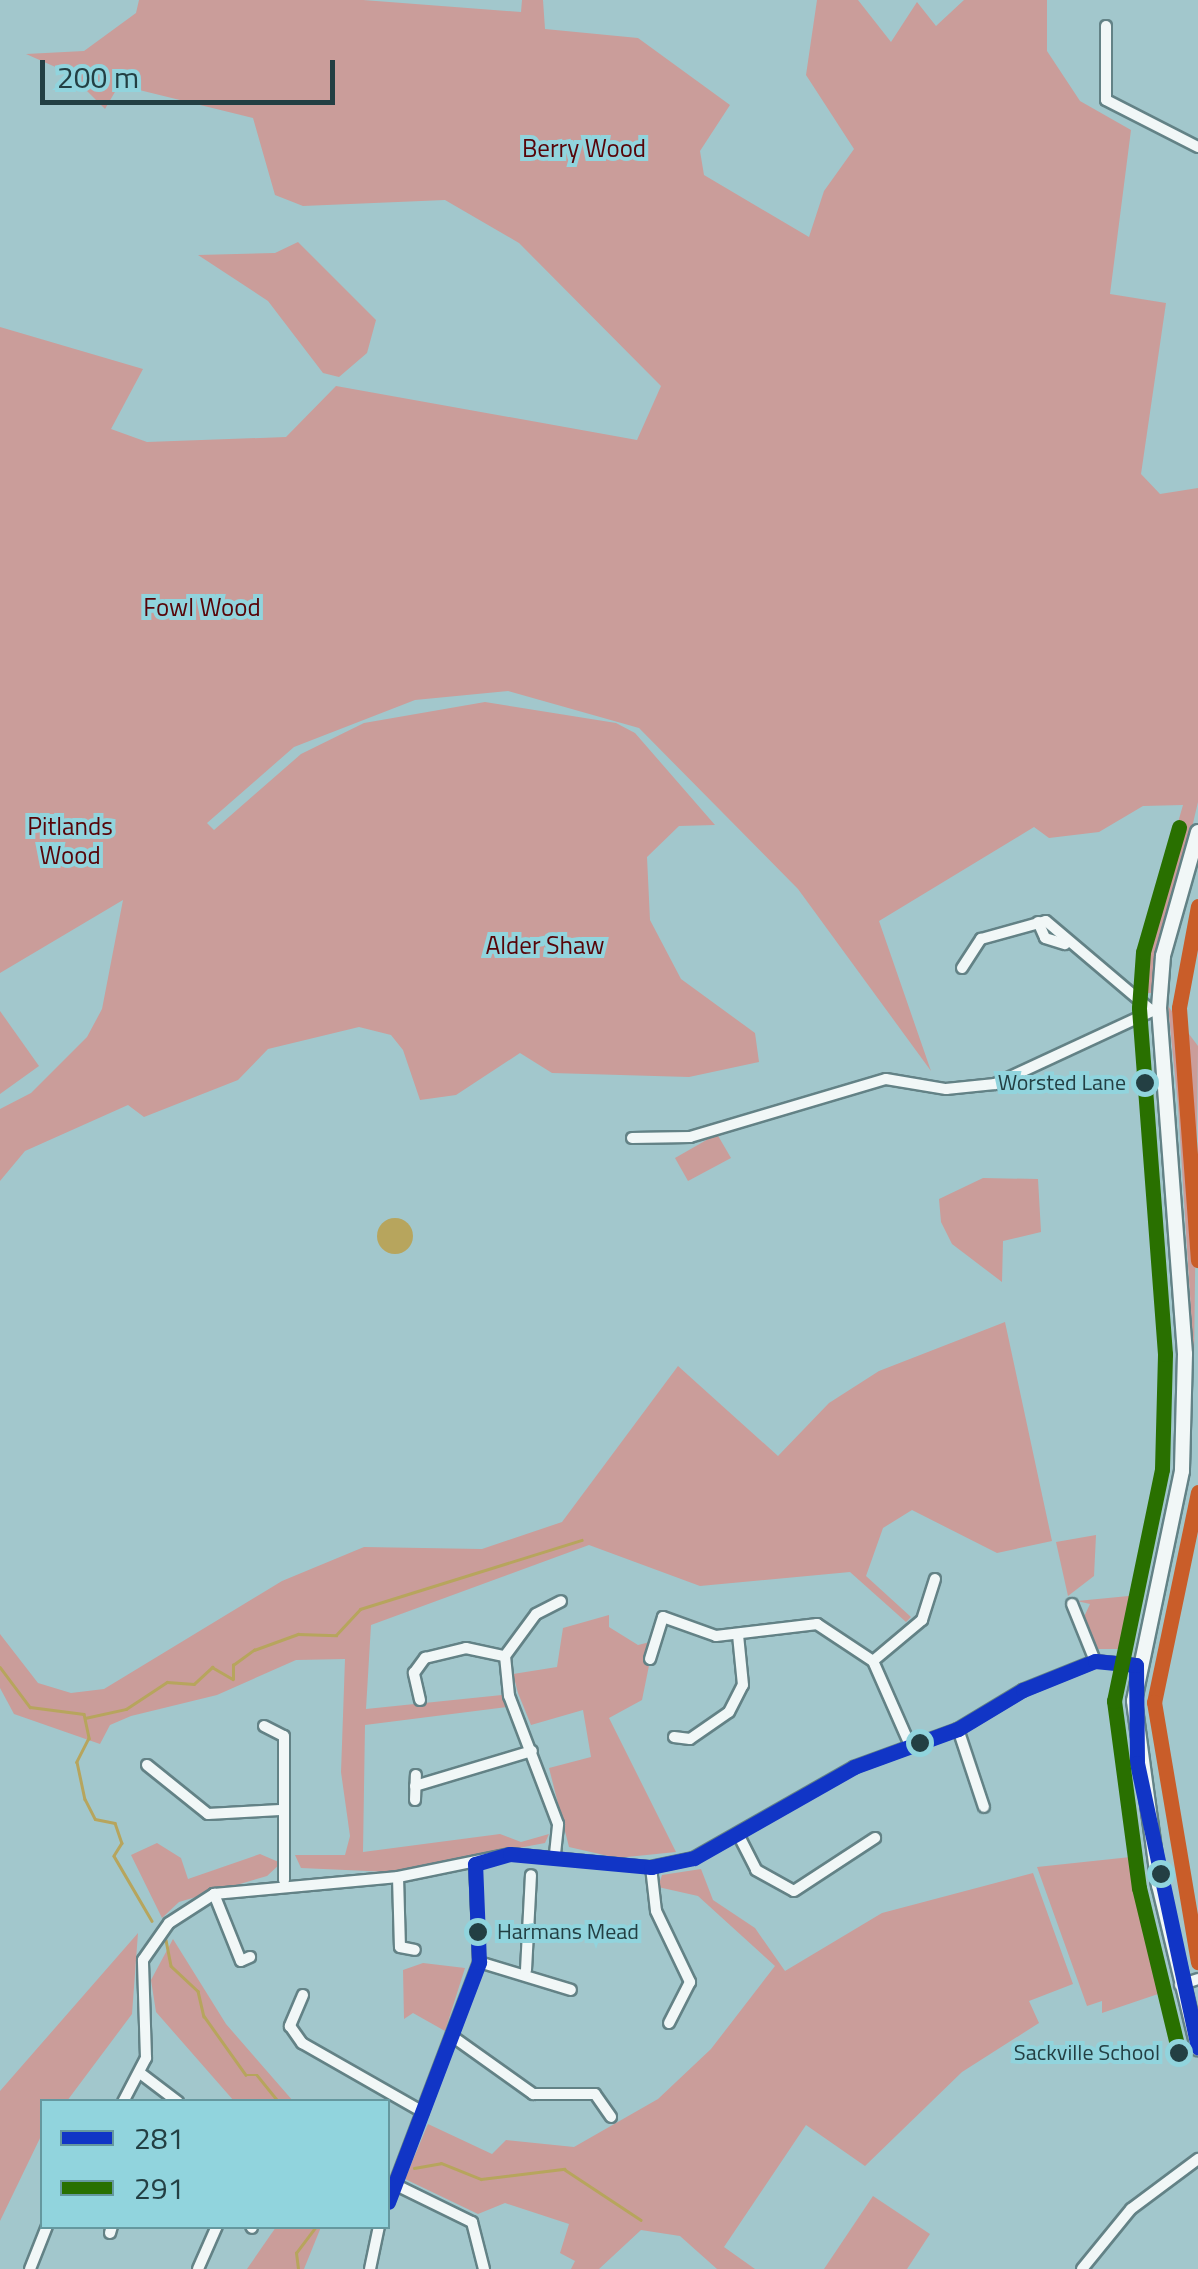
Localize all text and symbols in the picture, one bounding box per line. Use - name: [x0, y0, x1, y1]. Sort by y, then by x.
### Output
- scale bar: [45, 40, 340, 102]
- text: 200 m: [57, 54, 139, 100]
- park label: Berry Wood: [522, 133, 646, 163]
- park label: Fowl Wood: [143, 592, 261, 622]
- park label: Pitlands Wood: [27, 812, 113, 871]
- park label: Alder Shaw: [485, 930, 605, 960]
- place label: Worsted Lane: [998, 1070, 1126, 1096]
- marker: Worsted Lane: [1135, 1073, 1155, 1093]
- unlabelled marker: [910, 1733, 930, 1753]
- unlabelled marker: [1151, 1864, 1171, 1884]
- place label: Harmans Mead: [497, 1919, 639, 1945]
- marker: Harmans Mead: [468, 1922, 488, 1942]
- place label: Sackville School: [1014, 2040, 1160, 2066]
- marker: Sackville School: [1169, 2043, 1189, 2063]
- legend: [40, 2099, 390, 2229]
- text: 281: [134, 2115, 184, 2161]
- text: 291: [134, 2165, 184, 2211]

